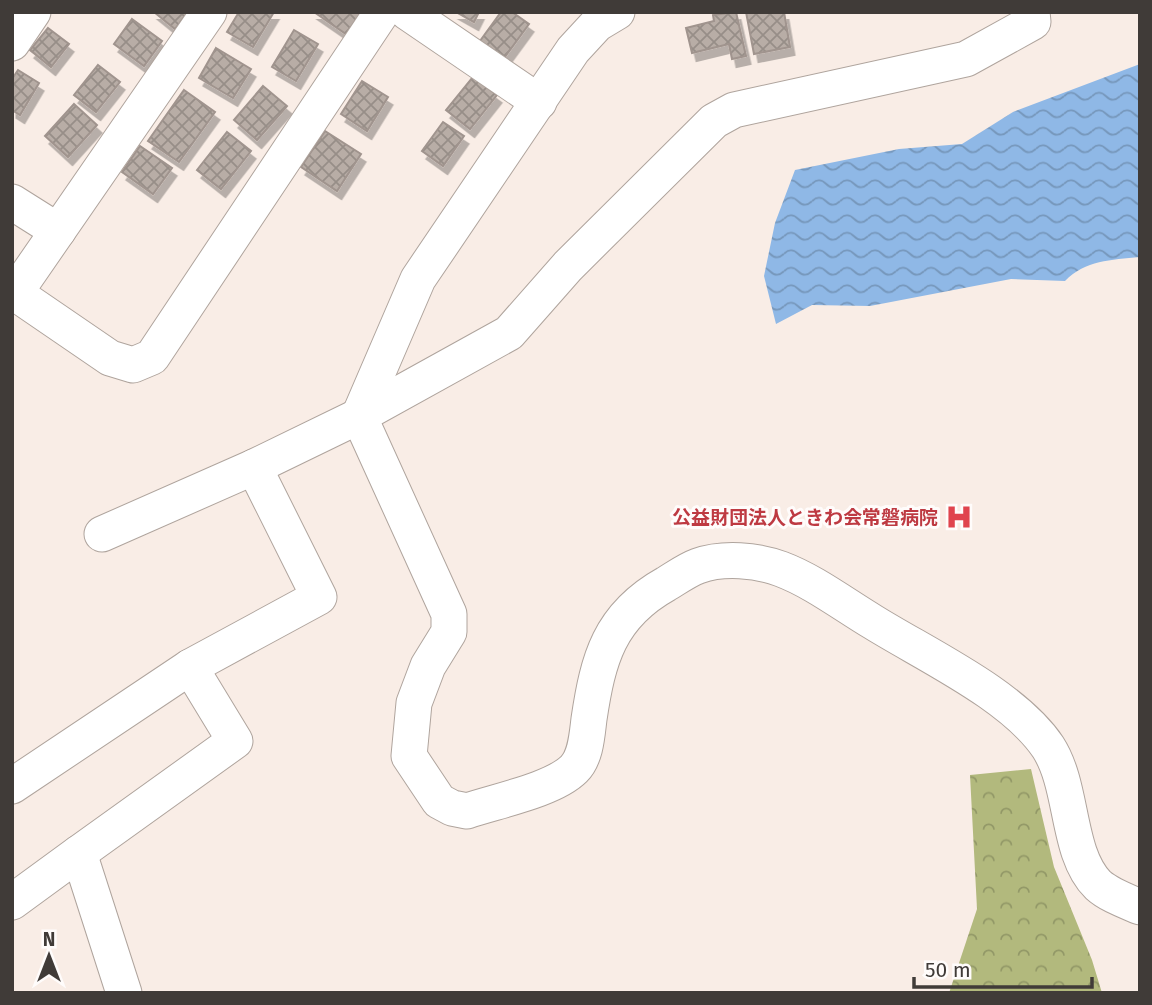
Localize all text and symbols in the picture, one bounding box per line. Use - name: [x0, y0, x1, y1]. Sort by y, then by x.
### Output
- hospital icon: 公益財団法人ときわ会常磐病院: [944, 502, 974, 532]
- place label: 公益財団法人ときわ会常磐病院: [672, 506, 938, 529]
- north arrow: [14, 921, 84, 991]
- text: N: [43, 928, 55, 951]
- scale bar: [914, 946, 1092, 990]
- text: 50 m: [925, 957, 971, 983]

